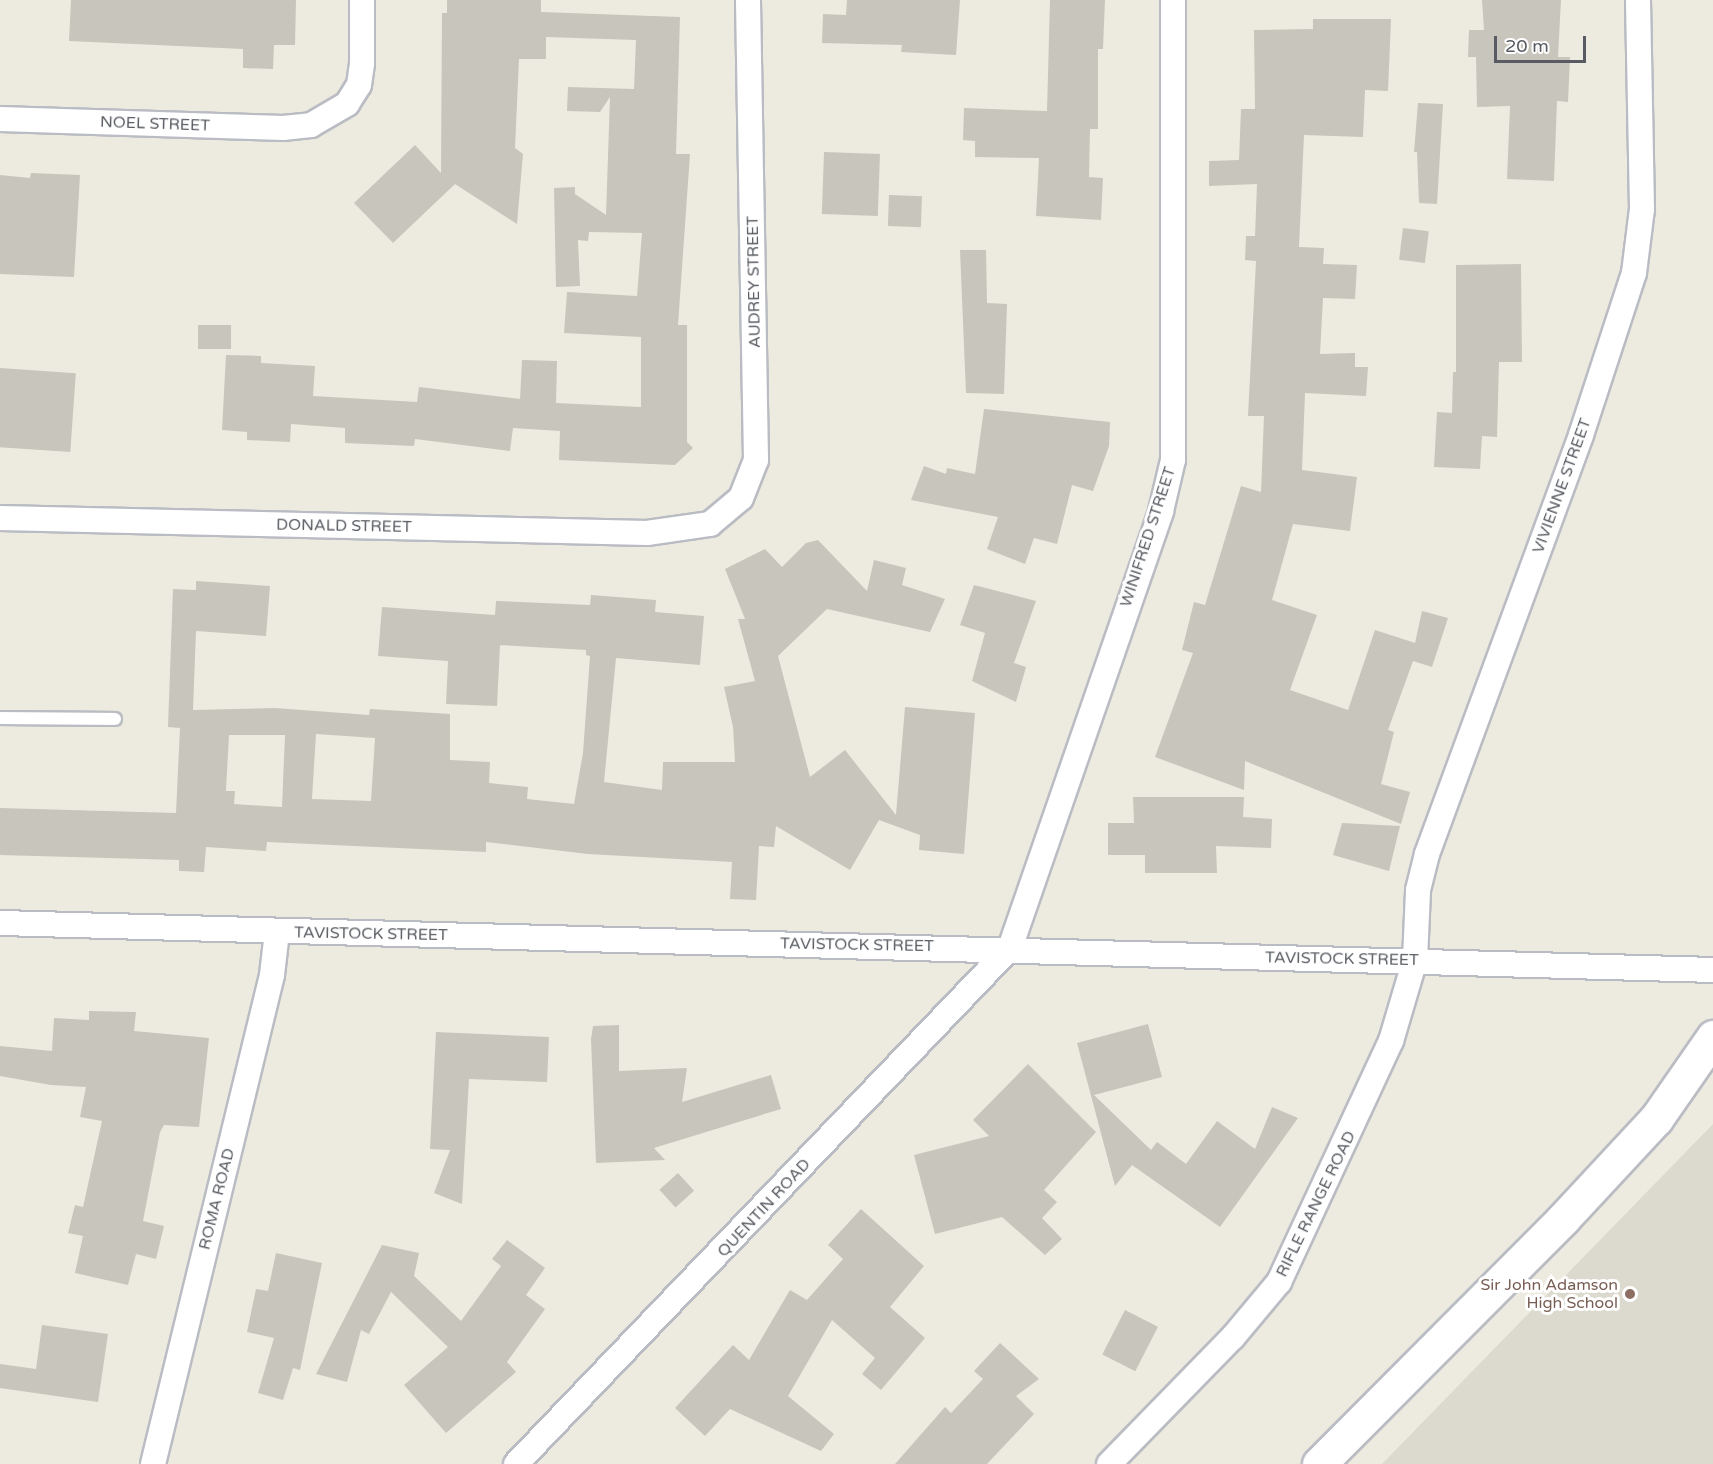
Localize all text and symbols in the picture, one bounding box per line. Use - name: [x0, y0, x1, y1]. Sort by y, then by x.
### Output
- scale bar: [1497, 24, 1588, 62]
- text: 20 m: [1505, 35, 1549, 57]
- street label: NOEL STREET: [100, 112, 210, 136]
- street label: AUDREY STREET: [743, 216, 765, 348]
- street label: VIVIENNE STREET: [1529, 416, 1595, 556]
- street label: WINIFRED STREET: [1116, 465, 1180, 609]
- street label: DONALD STREET: [276, 515, 412, 537]
- street label: TAVISTOCK STREET: [294, 923, 448, 945]
- street label: TAVISTOCK STREET: [780, 934, 934, 956]
- street label: TAVISTOCK STREET: [1265, 948, 1419, 970]
- street label: RIFLE RANGE ROAD: [1272, 1128, 1360, 1280]
- street label: ROMA ROAD: [195, 1146, 239, 1252]
- street label: QUENTIN ROAD: [713, 1155, 815, 1261]
- place label: Sir John Adamson High School: [1481, 1275, 1618, 1313]
- marker: Sir John Adamson High School: [1623, 1287, 1637, 1301]

